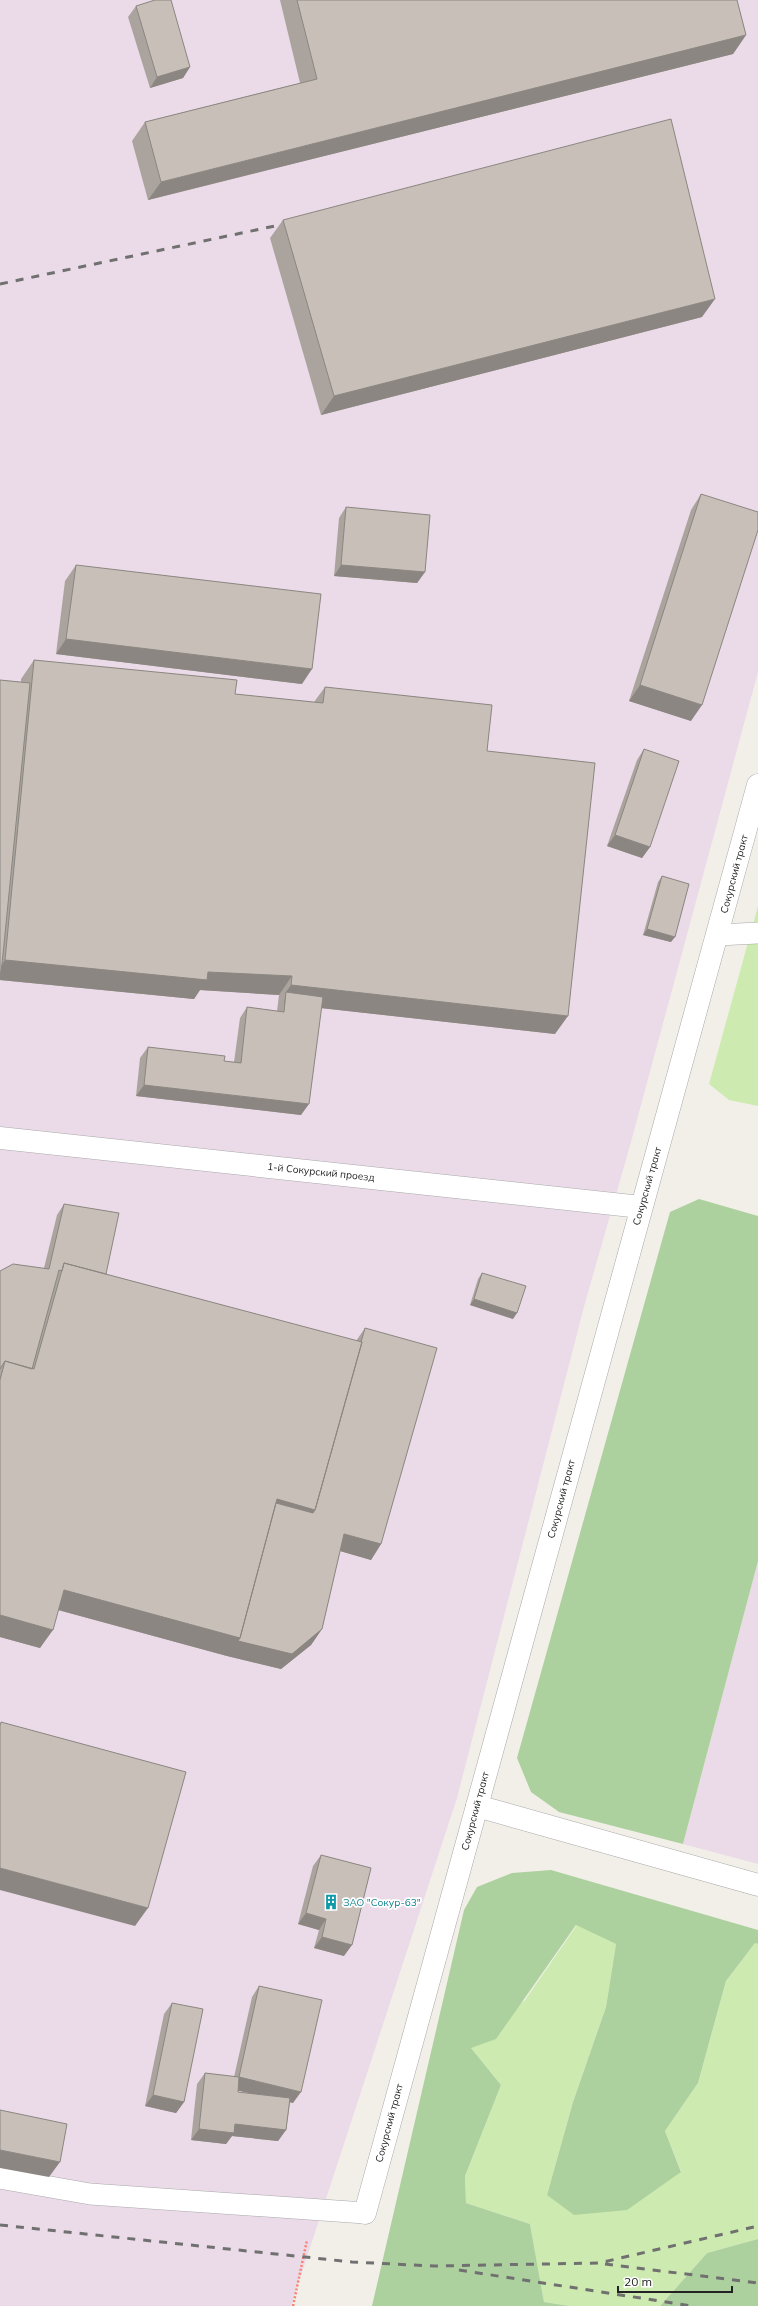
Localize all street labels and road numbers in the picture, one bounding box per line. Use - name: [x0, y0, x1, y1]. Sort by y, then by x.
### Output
- street label: Сокурский тракт: [717, 833, 751, 915]
- street label: Сокурский тракт: [630, 1145, 665, 1227]
- street label: 1-й Сокурский проезд: [267, 1160, 375, 1184]
- street label: Сокурский тракт: [544, 1458, 578, 1540]
- street label: Сокурский тракт: [458, 1770, 492, 1852]
- street label: Сокурский тракт: [372, 2082, 406, 2164]

